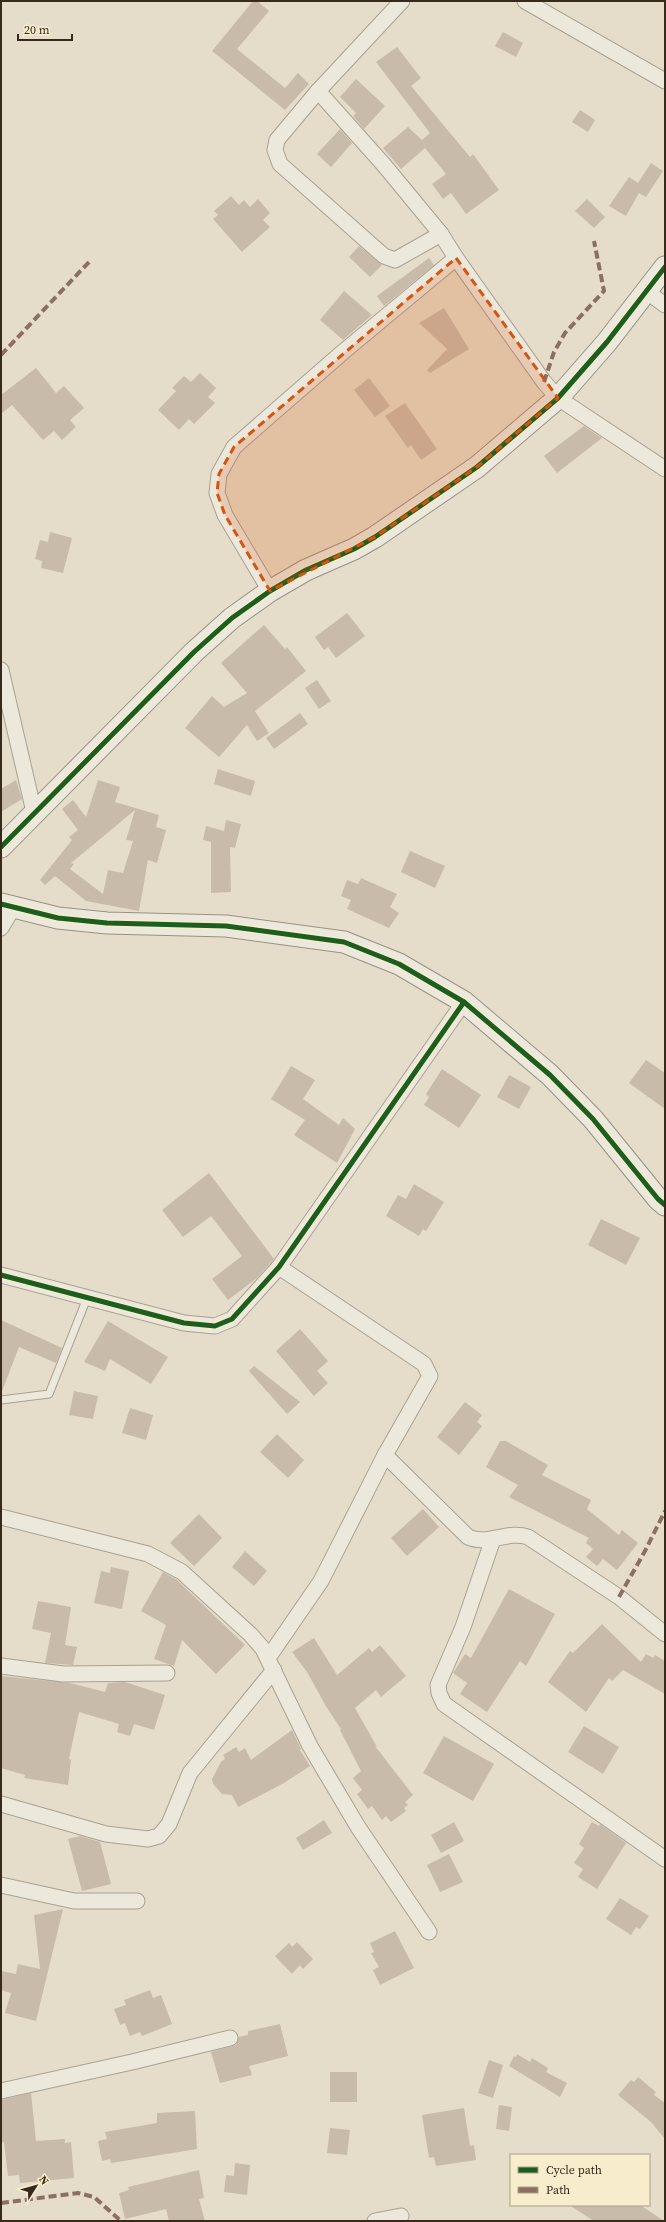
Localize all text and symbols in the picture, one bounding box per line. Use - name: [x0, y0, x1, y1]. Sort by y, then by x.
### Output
- scale bar: [18, 16, 72, 42]
- text: 20 m: [24, 22, 50, 38]
- legend: [510, 2154, 650, 2206]
- text: Cycle path: [546, 2162, 602, 2178]
- north arrow: [16, 2166, 56, 2206]
- text: N: [35, 2173, 52, 2188]
- text: Path: [546, 2182, 570, 2198]

